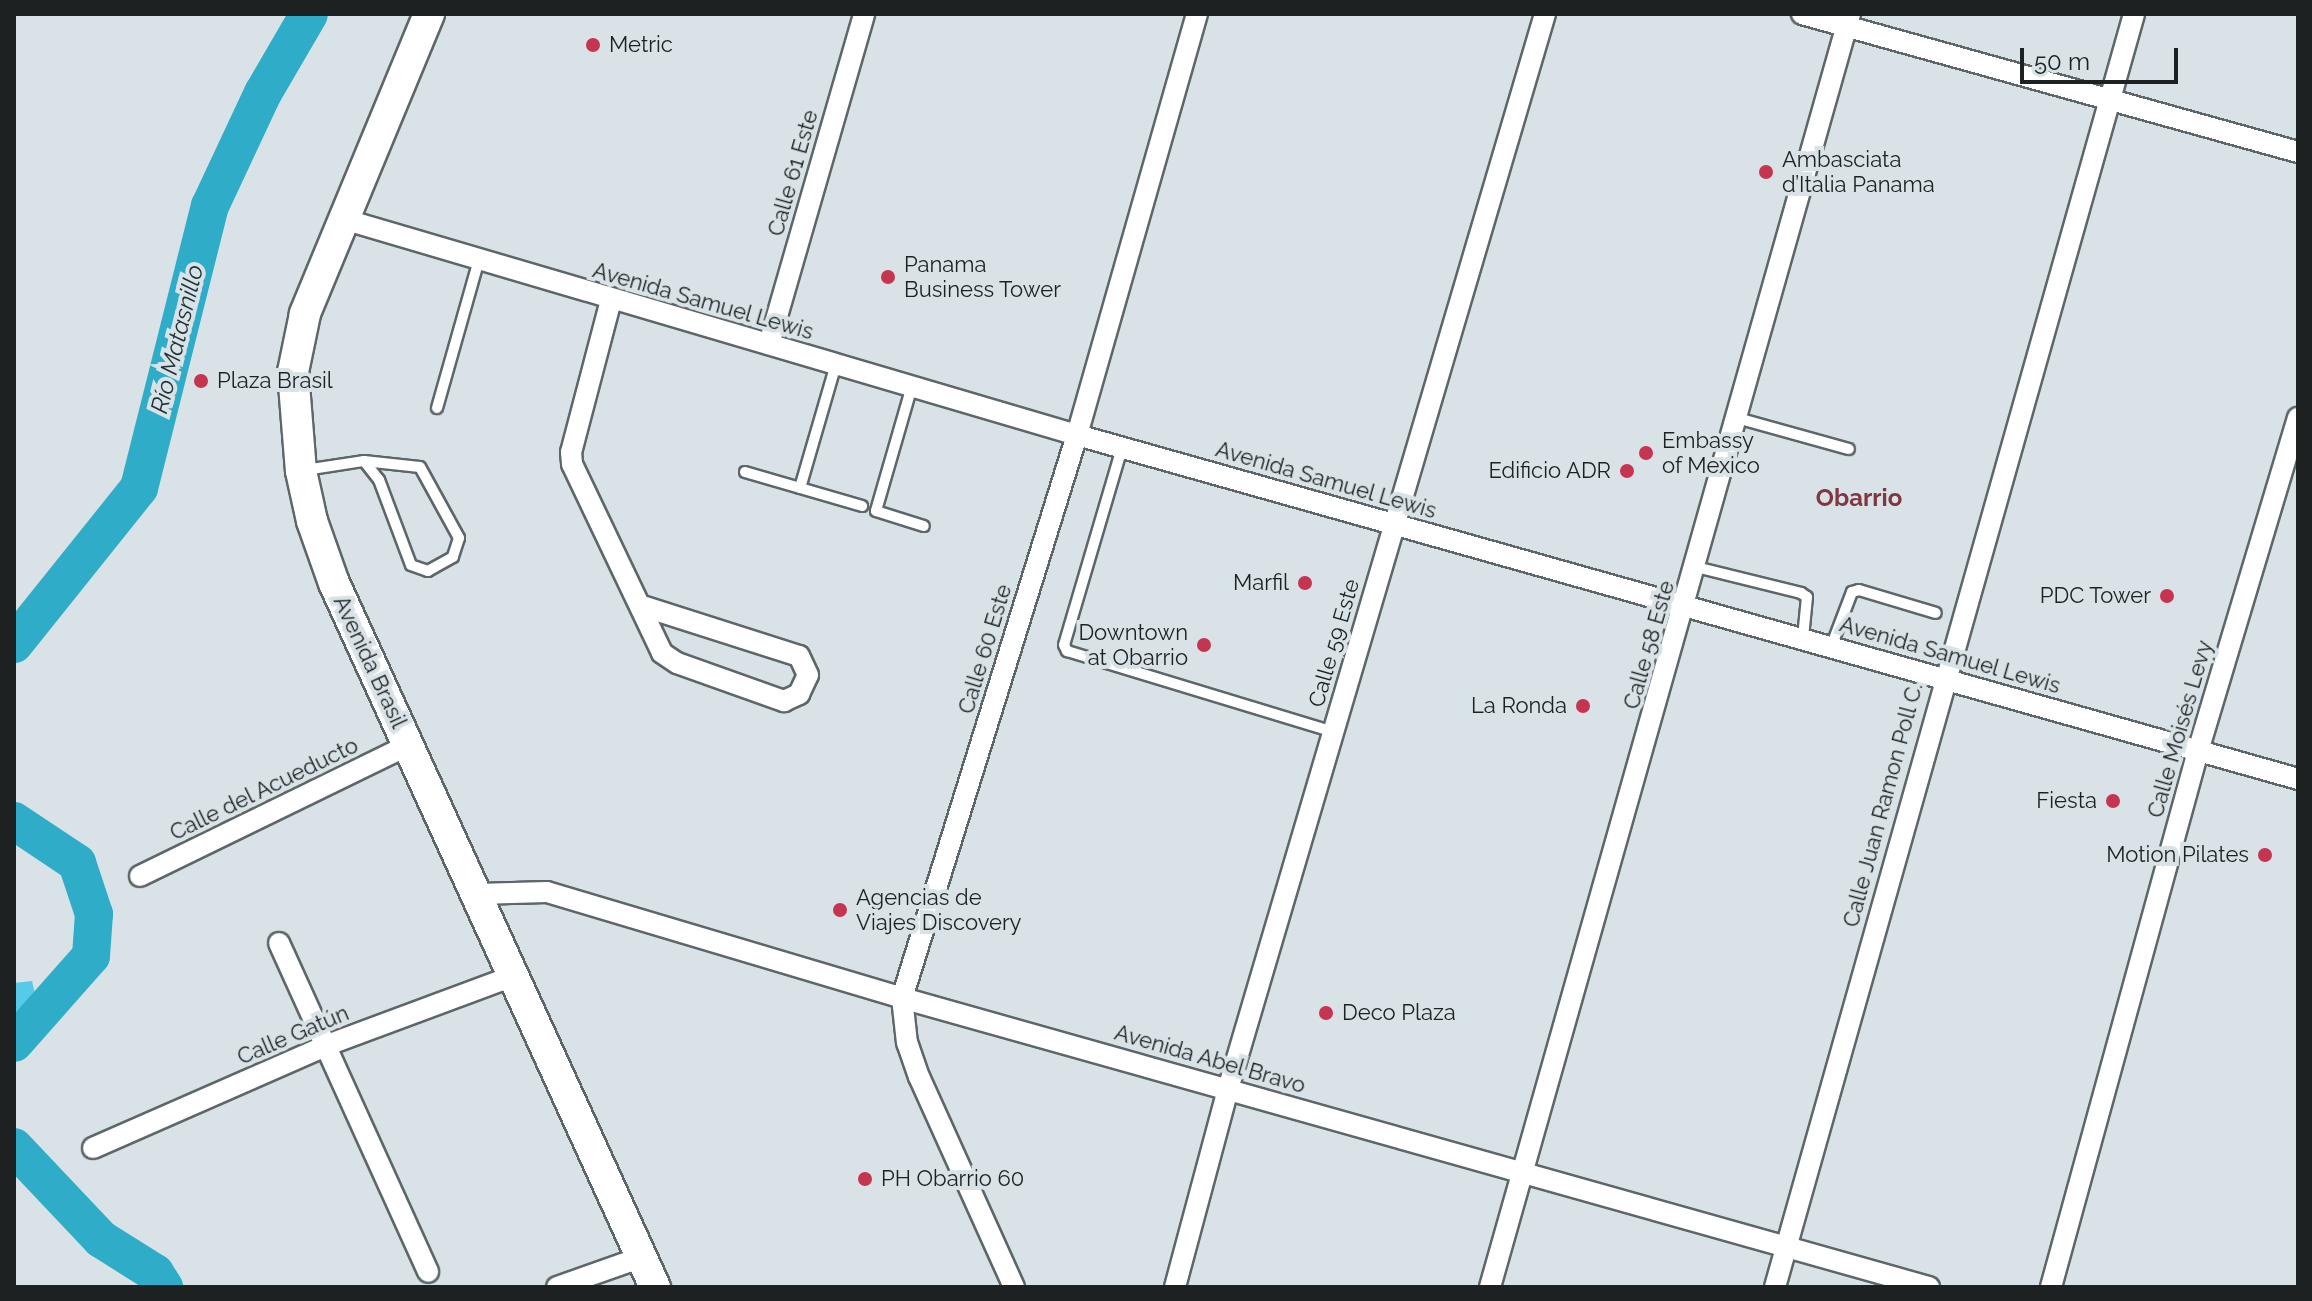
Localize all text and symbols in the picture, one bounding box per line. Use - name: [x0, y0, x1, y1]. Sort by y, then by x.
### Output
- place label: Metric: [609, 32, 673, 58]
- scale bar: [2024, 32, 2182, 82]
- marker: Metric: [584, 36, 602, 54]
- text: 50 m: [2034, 47, 2090, 76]
- street label: Calle 61 Este: [762, 107, 824, 239]
- place label: Ambasciata d’Italia Panama: [1782, 146, 1935, 198]
- marker: Ambasciata d’Italia Panama: [1757, 163, 1775, 181]
- place label: Panama Business Tower: [904, 251, 1062, 302]
- street label: Avenida Samuel Lewis: [589, 257, 817, 345]
- water label: Río Matasnillo: [145, 262, 209, 416]
- marker: Panama Business Tower: [879, 268, 897, 286]
- place label: Plaza Brasil: [217, 368, 333, 394]
- marker: Plaza Brasil: [192, 372, 210, 390]
- place label: Embassy of Mexico: [1662, 427, 1760, 478]
- street label: Avenida Samuel Lewis: [1212, 436, 1440, 524]
- marker: Embassy of Mexico: [1637, 444, 1655, 462]
- place label: Edificio ADR: [1488, 458, 1611, 484]
- marker: Edificio ADR: [1618, 462, 1636, 480]
- district label: Obarrio: [1816, 484, 1902, 512]
- place label: Marfil: [1233, 570, 1289, 596]
- marker: Marfil: [1296, 574, 1314, 592]
- street label: Calle 59 Este: [1303, 576, 1365, 710]
- street label: Calle 58 Este: [1618, 578, 1680, 712]
- street label: Calle 60 Este: [953, 581, 1017, 717]
- place label: PDC Tower: [2039, 583, 2151, 609]
- marker: PDC Tower: [2158, 587, 2176, 605]
- street label: Avenida Brasil: [328, 592, 412, 732]
- street label: Avenida Samuel Lewis: [1836, 611, 2064, 699]
- place label: Downtown at Obarrio: [1078, 619, 1188, 670]
- marker: Downtown at Obarrio: [1195, 636, 1213, 654]
- street label: Calle Moisés Levy: [2142, 637, 2218, 821]
- street label: Calle Juan Ramon Poll C.: [1838, 679, 1928, 931]
- place label: La Ronda: [1471, 693, 1567, 719]
- marker: La Ronda: [1574, 697, 1592, 715]
- street label: Calle del Acueducto: [165, 732, 363, 846]
- place label: Fiesta: [2036, 788, 2097, 814]
- marker: Fiesta: [2104, 792, 2122, 810]
- place label: Motion Pilates: [2106, 842, 2249, 868]
- marker: Motion Pilates: [2256, 846, 2274, 864]
- place label: Agencias de Viajes Discovery: [856, 884, 1022, 936]
- marker: Agencias de Viajes Discovery: [831, 901, 849, 919]
- street label: Calle Gatún: [233, 1000, 353, 1070]
- place label: Deco Plaza: [1342, 1000, 1456, 1026]
- marker: Deco Plaza: [1317, 1004, 1335, 1022]
- street label: Avenida Abel Bravo: [1111, 1019, 1309, 1099]
- place label: PH Obarrio 60: [881, 1166, 1024, 1192]
- marker: PH Obarrio 60: [856, 1170, 874, 1188]

